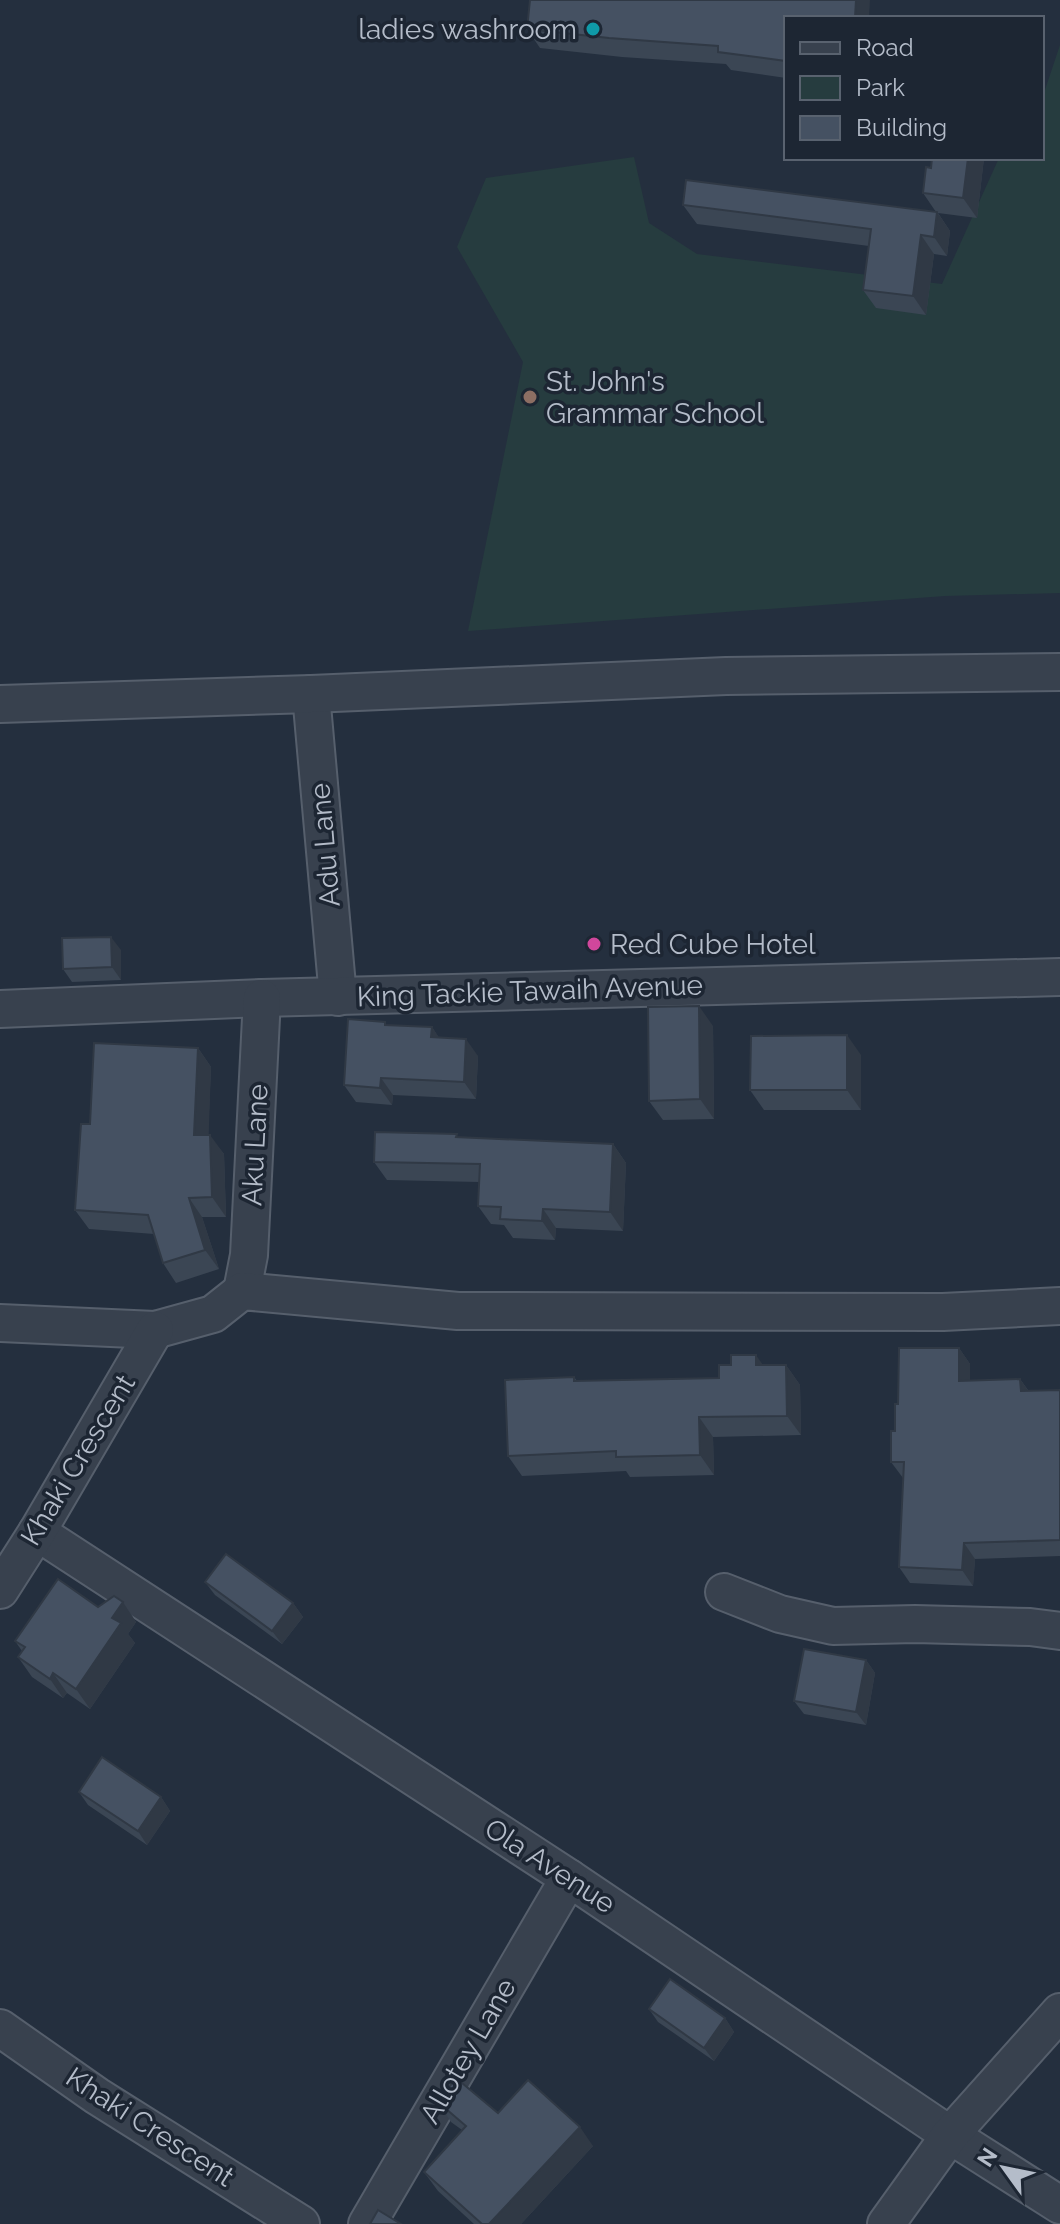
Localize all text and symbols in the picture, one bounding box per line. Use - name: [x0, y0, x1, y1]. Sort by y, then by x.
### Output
- place label: ladies washroom: [358, 13, 577, 46]
- legend: [784, 16, 1044, 160]
- marker: ladies washroom: [584, 20, 602, 38]
- text: Road: [856, 33, 914, 62]
- text: Park: [856, 73, 905, 102]
- text: Building: [856, 113, 947, 142]
- place label: St. John's Grammar School: [546, 365, 764, 430]
- marker: St. John's Grammar School: [521, 388, 539, 406]
- street label: Adu Lane: [303, 782, 347, 908]
- place label: Red Cube Hotel: [610, 928, 816, 961]
- marker: Red Cube Hotel: [585, 935, 603, 953]
- street label: King Tackie Tawaih Avenue: [356, 968, 704, 1014]
- street label: Aku Lane: [235, 1083, 275, 1207]
- street label: Khaki Crescent: [14, 1368, 142, 1551]
- street label: Ola Avenue: [479, 1812, 621, 1920]
- street label: Allotey Lane: [413, 1973, 523, 2129]
- street label: Khaki Crescent: [60, 2060, 241, 2194]
- north arrow: [964, 2128, 1044, 2208]
- text: N: [972, 2143, 1003, 2171]

